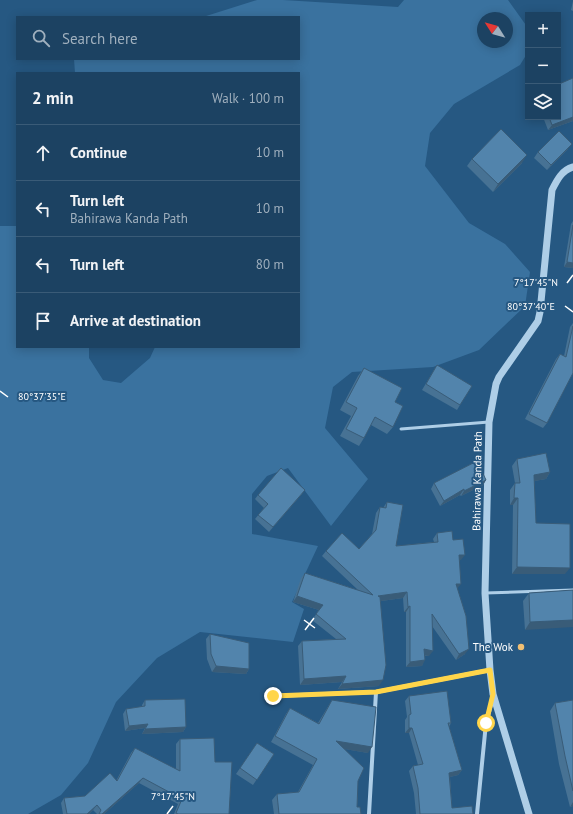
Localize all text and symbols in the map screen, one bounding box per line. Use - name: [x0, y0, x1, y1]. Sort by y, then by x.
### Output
- north arrow: [477, 12, 513, 48]
- map controls: [525, 12, 561, 120]
- button: +: [525, 12, 561, 48]
- search box: [16, 16, 300, 60]
- icon: search: [30, 27, 52, 49]
- text: Search here: [62, 29, 138, 48]
- button: −: [525, 48, 561, 84]
- button: layers: [525, 84, 561, 120]
- text: 2 min: [32, 87, 73, 109]
- text: Walk · 100 m: [212, 90, 284, 107]
- icon: ahead: [32, 142, 54, 164]
- text: Continue: [70, 143, 127, 162]
- text: 10 m: [256, 144, 284, 161]
- text: Turn left: [70, 191, 124, 210]
- icon: left: [32, 198, 54, 220]
- text: 10 m: [256, 200, 284, 217]
- text: Bahirawa Kanda Path: [70, 210, 188, 227]
- icon: left: [32, 254, 54, 276]
- text: Turn left: [70, 255, 124, 274]
- text: 80 m: [256, 256, 284, 273]
- text: 7°17'45"N: [514, 276, 558, 289]
- text: 80°37'40"E: [507, 300, 555, 313]
- icon: arrive: [32, 310, 54, 332]
- text: Arrive at destination: [70, 311, 201, 330]
- text: 80°37'35"E: [18, 390, 66, 403]
- street label: Bahirawa Kanda Path: [469, 431, 485, 531]
- place label: The Wok: [473, 640, 514, 654]
- marker: The Wok: [516, 642, 526, 652]
- route end: [264, 687, 282, 705]
- route start: [477, 714, 495, 732]
- text: 7°17'45"N: [151, 790, 195, 803]

